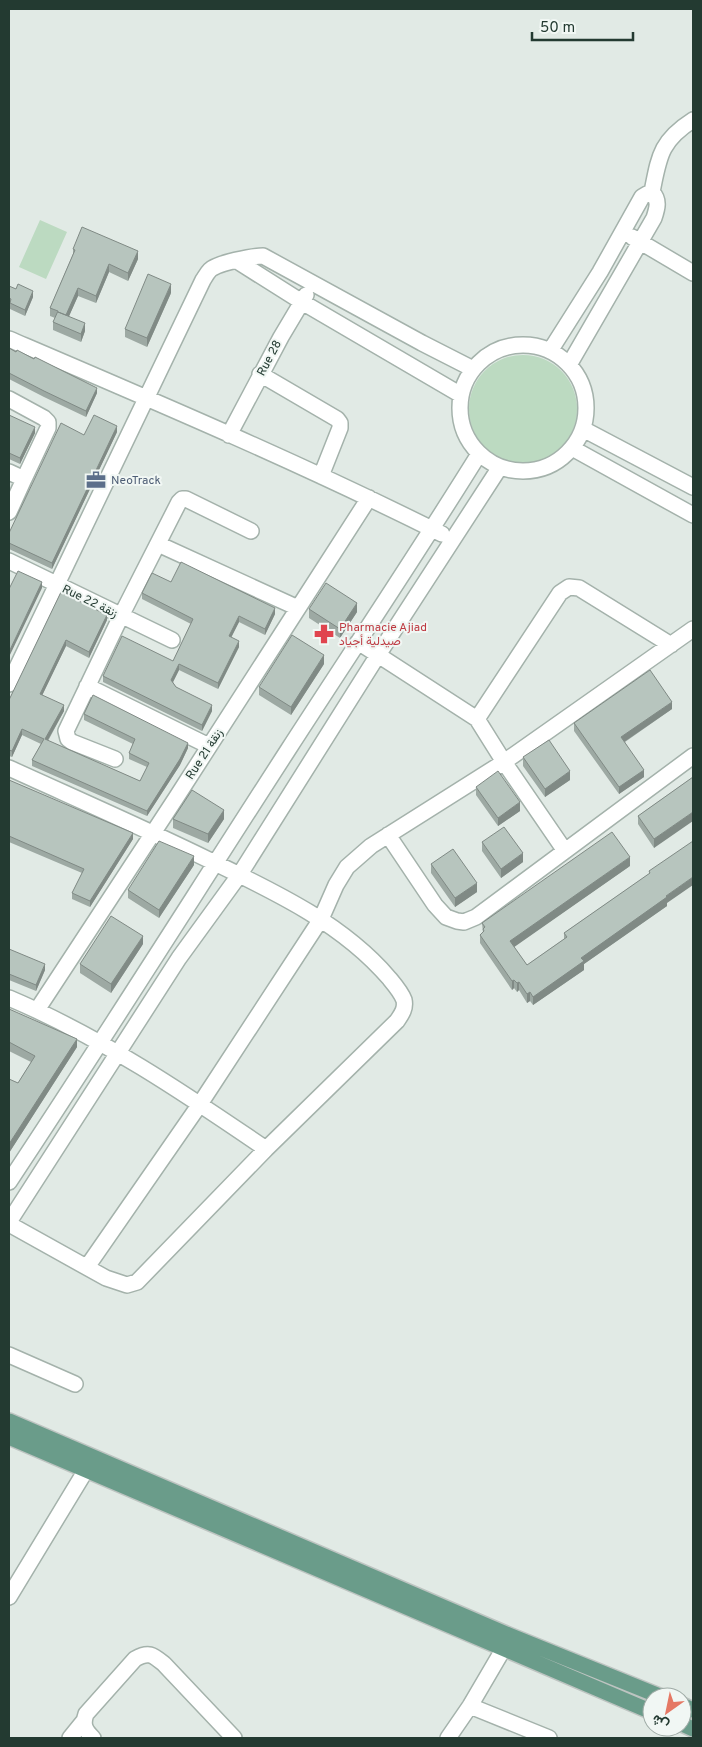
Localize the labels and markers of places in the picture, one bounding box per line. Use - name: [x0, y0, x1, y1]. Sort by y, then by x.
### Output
- office icon: NeoTrack: [85, 469, 107, 491]
- place label: NeoTrack: [111, 473, 161, 489]
- place label: Pharmacie Ajiad صيدلية أجياد: [339, 620, 427, 650]
- pharmacy icon: Pharmacie Ajiad صيدلية أجياد: [313, 623, 335, 645]

